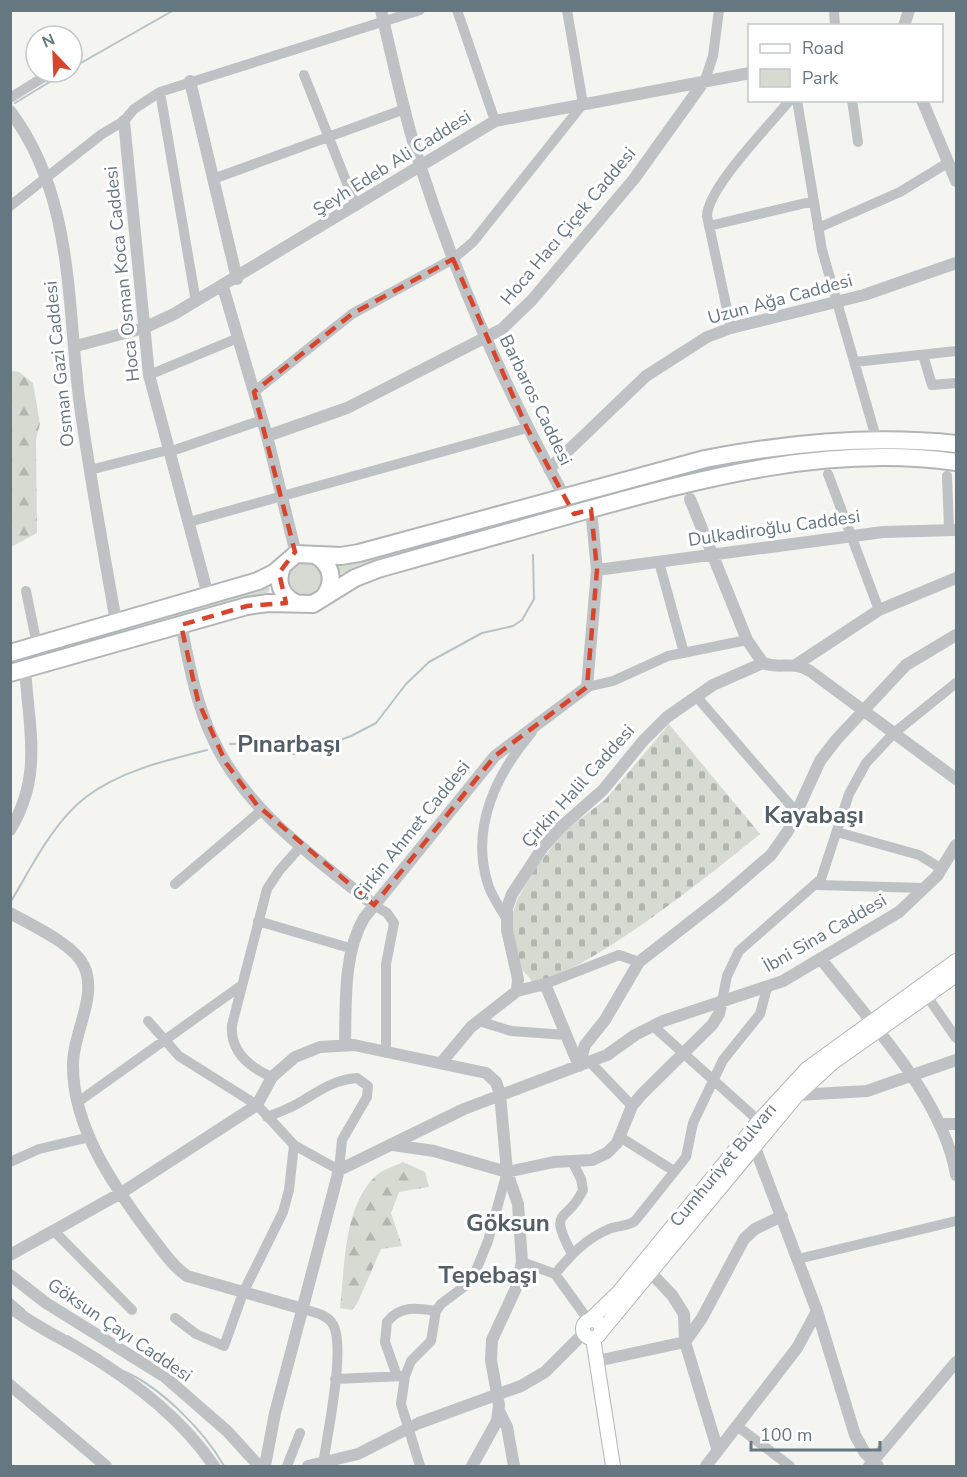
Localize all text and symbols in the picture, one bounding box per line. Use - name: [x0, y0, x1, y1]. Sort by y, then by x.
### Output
- north arrow: [24, 24, 84, 84]
- legend: [748, 24, 943, 102]
- text: N: [39, 29, 58, 54]
- text: Road: [802, 36, 844, 60]
- text: Park: [802, 66, 839, 90]
- street label: Şeyh Edeb Ali Caddesi: [308, 105, 476, 221]
- street label: Hoca Hacı Çiçek Caddesi: [495, 142, 641, 310]
- street label: Hoca Osman Koca Caddesi: [99, 165, 145, 383]
- street label: Uzun Ağa Caddesi: [705, 268, 855, 330]
- street label: Osman Gazi Caddesi: [38, 280, 80, 448]
- street label: Barbaros Caddesi: [494, 331, 578, 469]
- street label: Dulkadiroğlu Caddesi: [686, 504, 862, 552]
- street label: Çirkin Halil Caddesi: [516, 719, 640, 853]
- district label: Pınarbaşı: [237, 728, 341, 760]
- street label: Çirkin Ahmet Caddesi: [347, 756, 475, 906]
- district label: Kayabaşı: [764, 799, 864, 831]
- street label: İbni Sina Caddesi: [759, 888, 891, 978]
- street label: Cumhuriyet Bulvarı: [664, 1098, 782, 1232]
- district label: Göksun: [466, 1207, 550, 1239]
- district label: Tepebaşı: [439, 1259, 537, 1291]
- street label: Göksun Çayı Caddesi: [43, 1273, 197, 1387]
- scale bar: [751, 1414, 880, 1452]
- text: 100 m: [760, 1423, 812, 1447]

